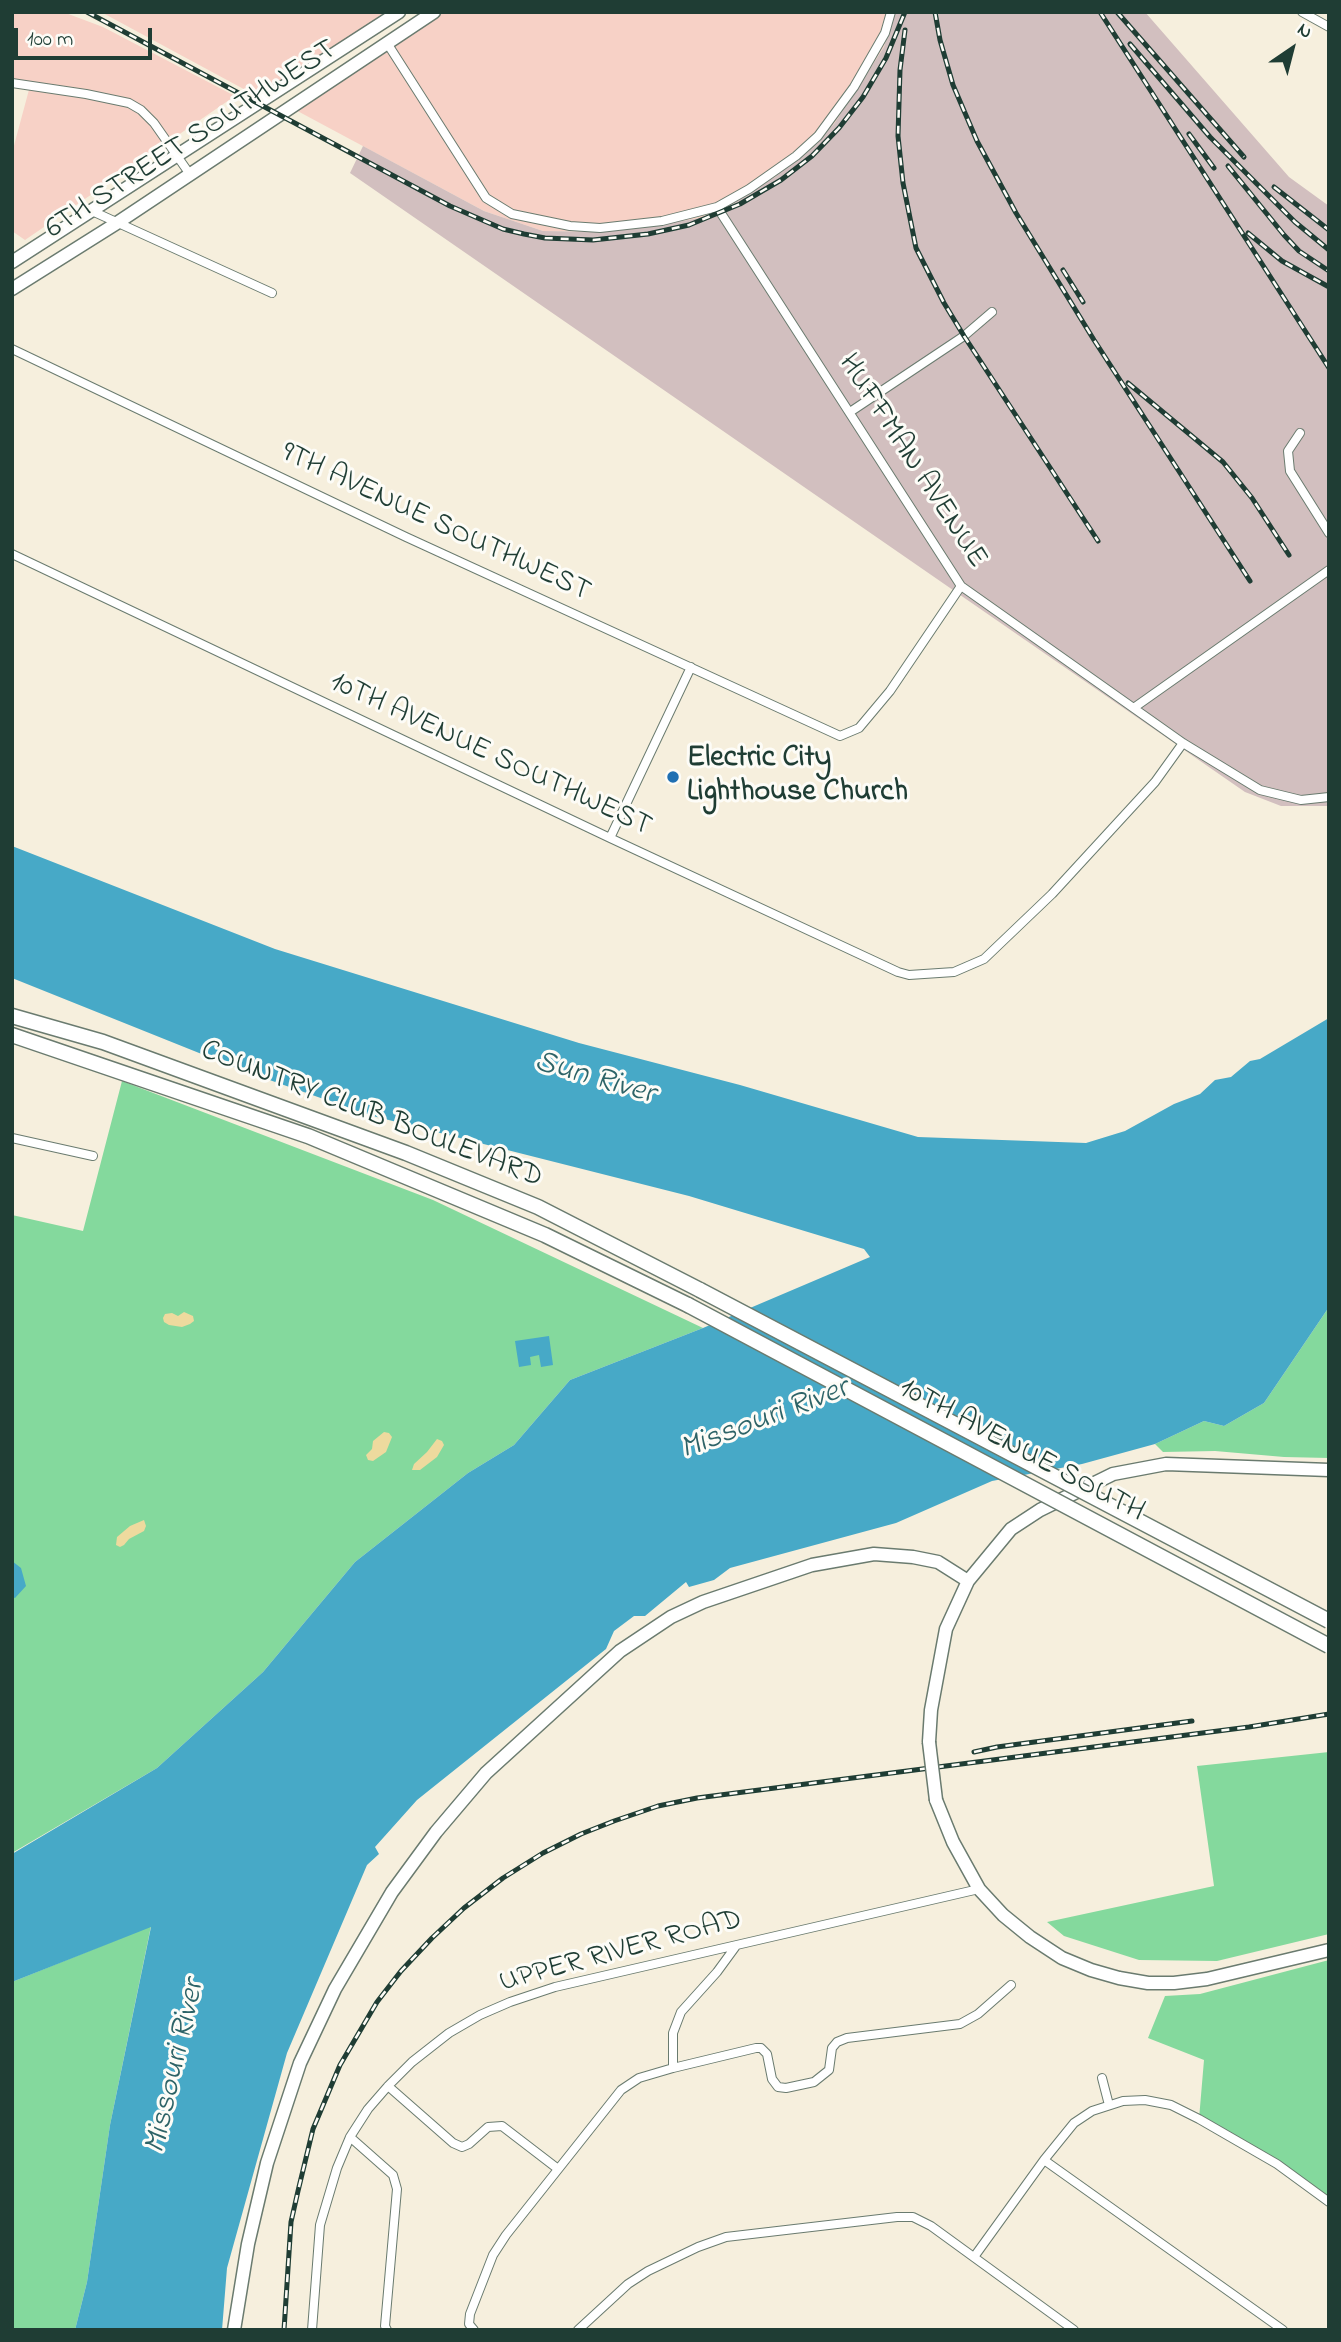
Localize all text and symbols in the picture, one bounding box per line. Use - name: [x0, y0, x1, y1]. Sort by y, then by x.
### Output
- scale bar: [18, 14, 156, 58]
- north arrow: [1257, 14, 1327, 84]
- text: N: [1291, 17, 1317, 46]
- text: 100 m: [27, 25, 73, 55]
- street label: 6TH STREET SOUTHWEST: [40, 33, 344, 249]
- street label: HUFFMAN AVENUE: [828, 348, 994, 576]
- street label: 9TH AVENUE SOUTHWEST: [275, 436, 595, 612]
- street label: 10TH AVENUE SOUTHWEST: [323, 666, 657, 846]
- place label: Electric City Lighthouse Church: [687, 742, 908, 812]
- marker: Electric City Lighthouse Church: [665, 769, 681, 785]
- street label: COUNTRY CLUB BOULEVARD: [195, 1034, 547, 1198]
- water label: Sun River: [529, 1045, 659, 1115]
- water label: Missouri River: [675, 1371, 855, 1471]
- street label: 10TH AVENUE SOUTH: [892, 1372, 1150, 1532]
- street label: UPPER RIVER ROAD: [496, 1903, 746, 2003]
- water label: Missouri River: [138, 1976, 216, 2158]

